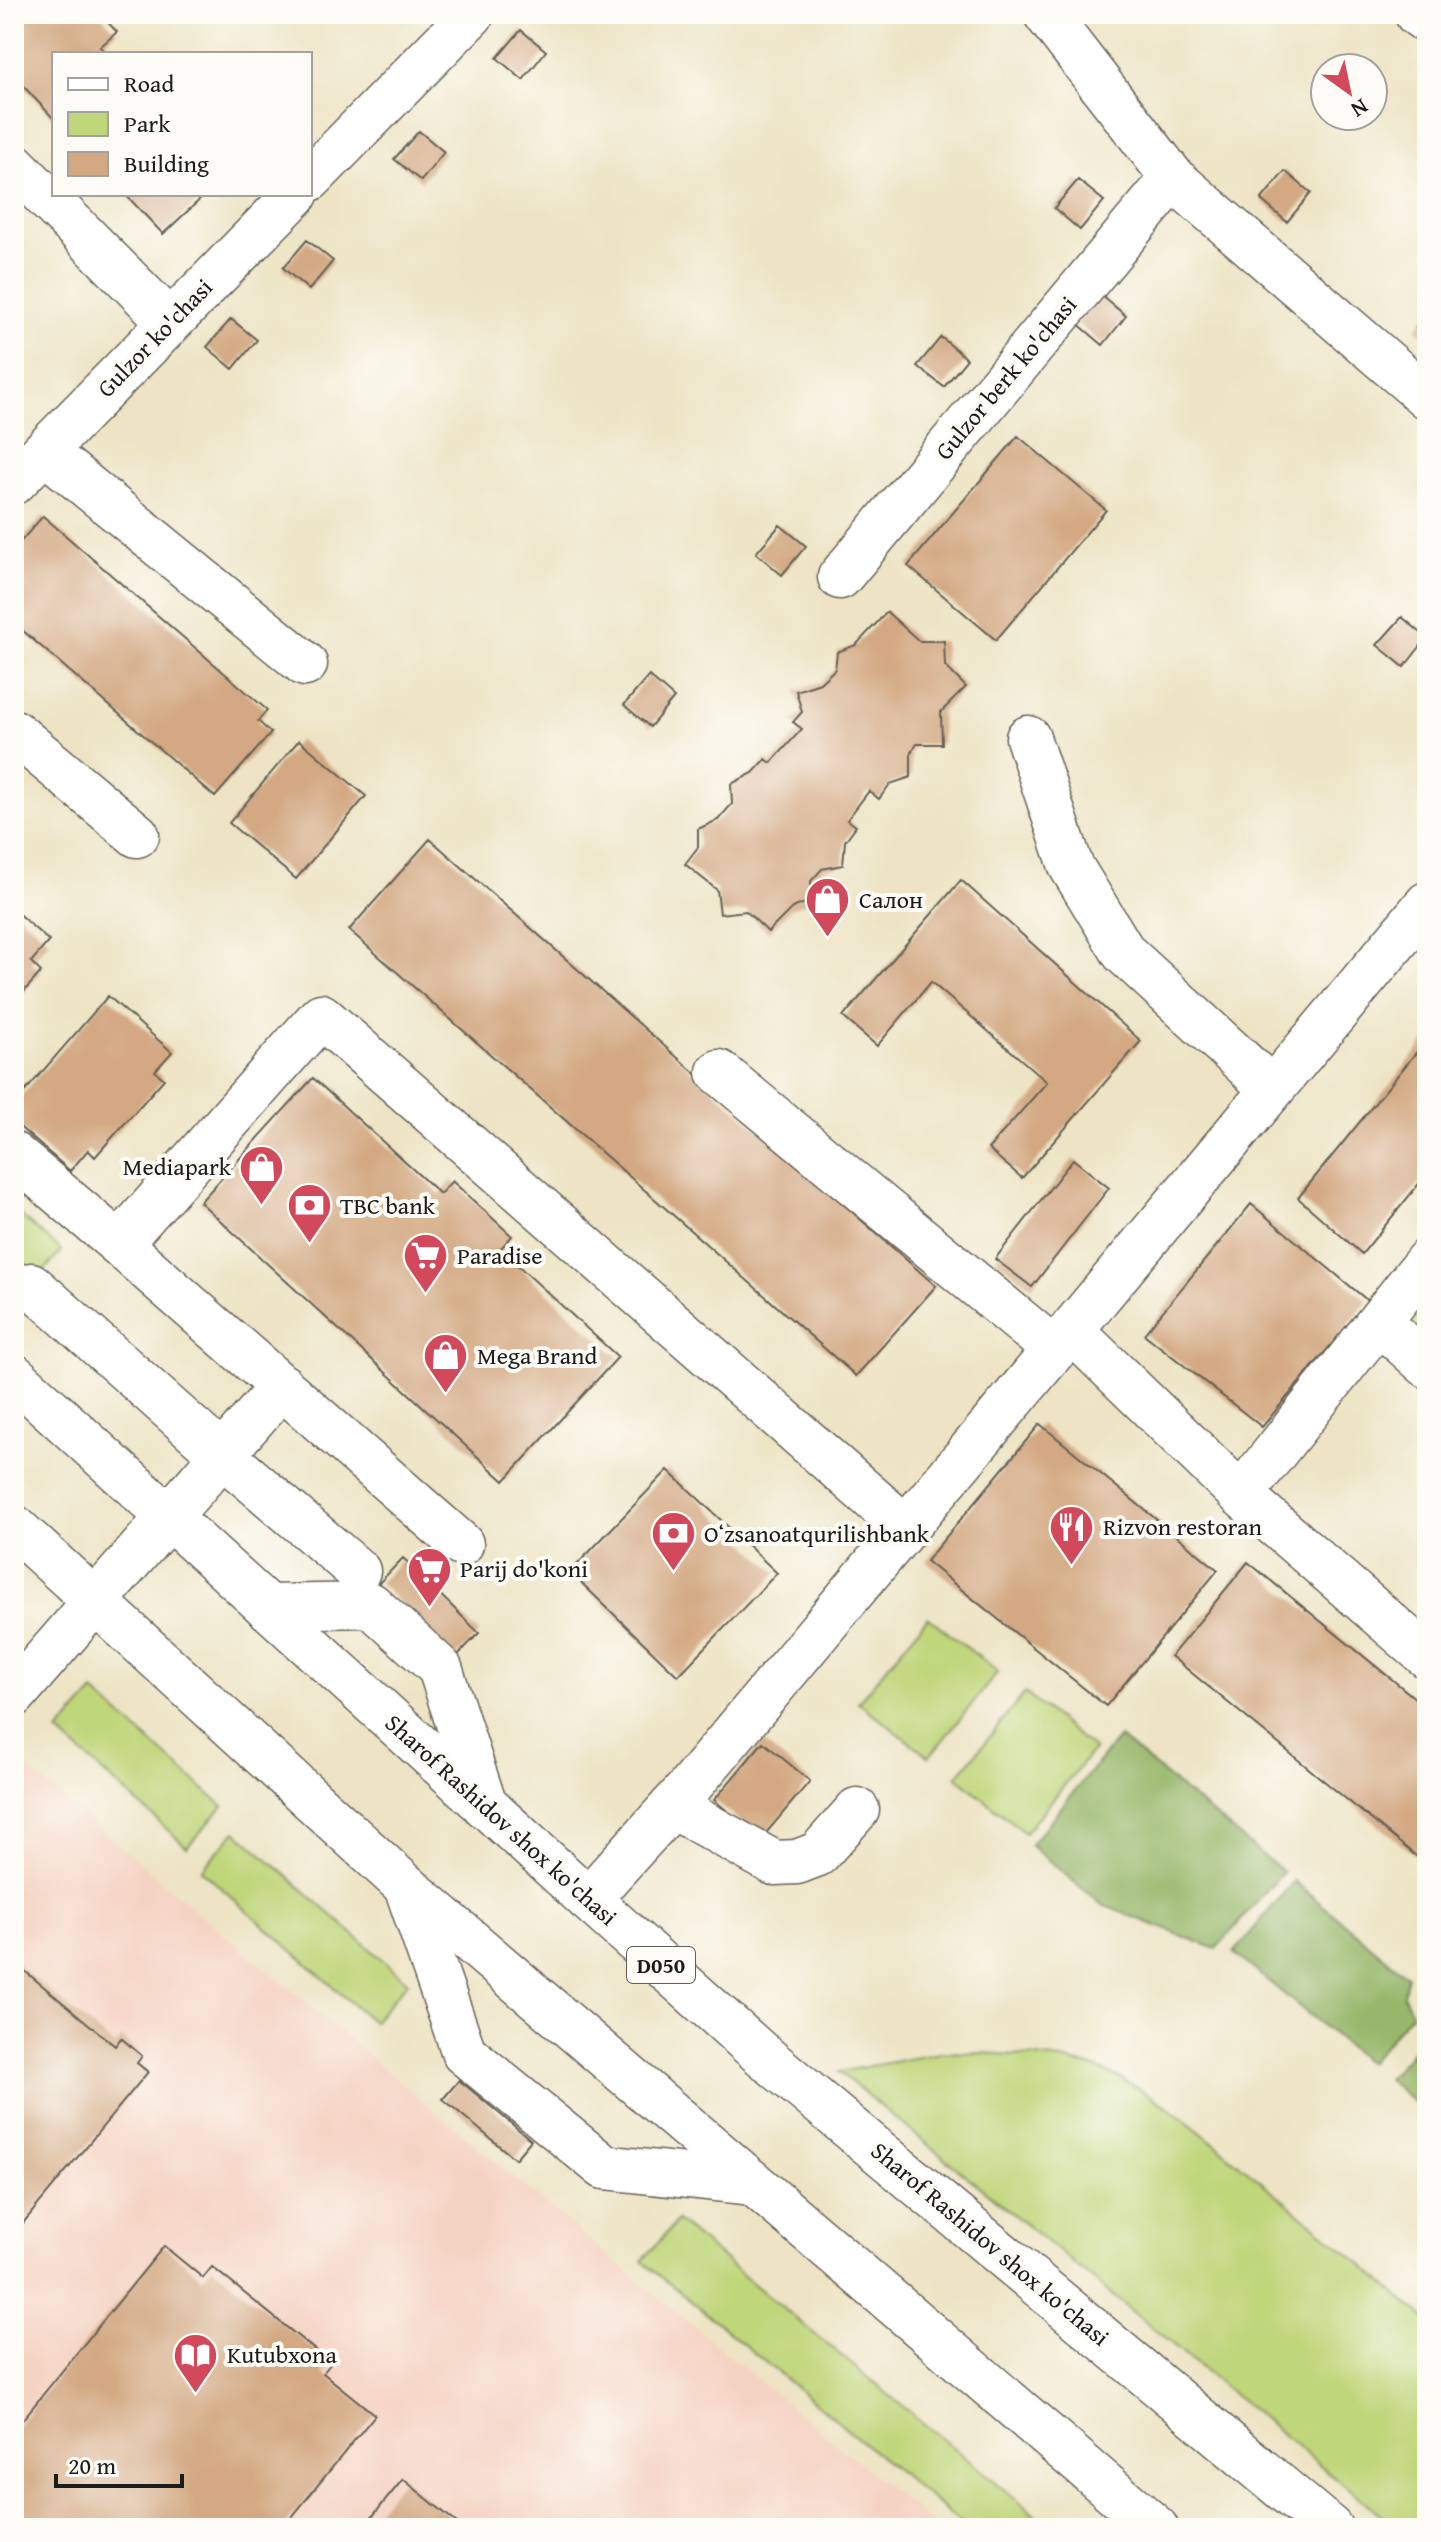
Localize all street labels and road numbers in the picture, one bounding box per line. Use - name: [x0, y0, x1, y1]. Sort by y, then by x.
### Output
- street label: Gulzor ko'chasi: [89, 270, 221, 405]
- street label: Gulzor berk ko'chasi: [927, 288, 1085, 467]
- street label: Sharof Rashidov shox ko'chasi: [377, 1706, 625, 1934]
- road number: D050: [627, 1947, 695, 1983]
- street label: Sharof Rashidov shox ko'chasi: [863, 2133, 1117, 2354]

